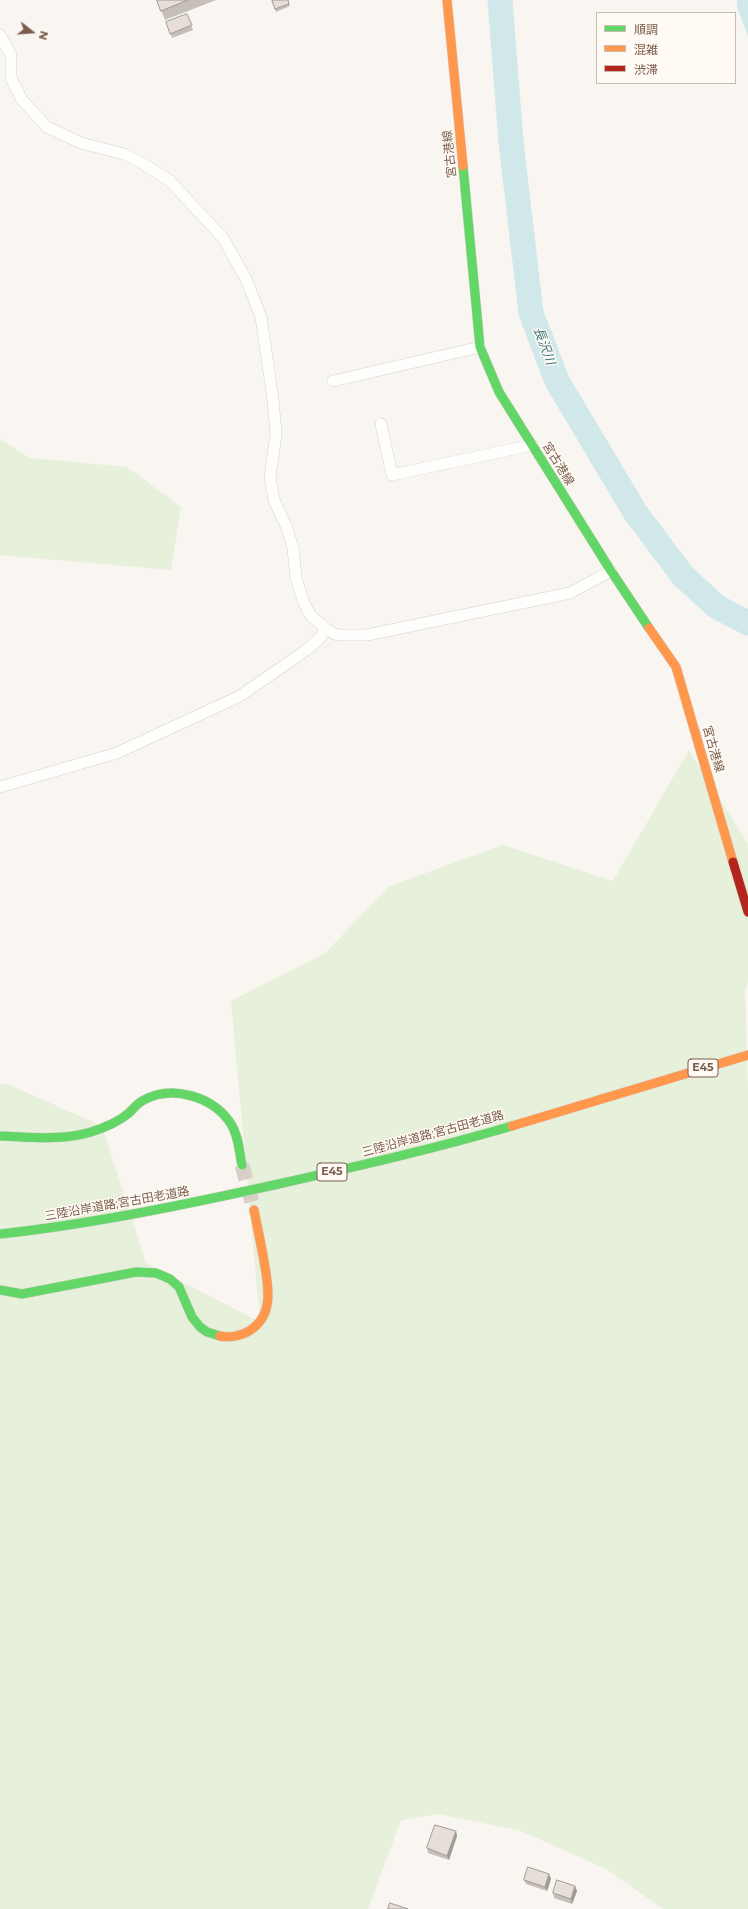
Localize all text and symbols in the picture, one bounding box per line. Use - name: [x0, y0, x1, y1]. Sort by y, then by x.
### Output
- north arrow: [12, 12, 52, 52]
- legend: [596, 12, 736, 84]
- text: 順調: [634, 22, 658, 37]
- text: N: [35, 29, 51, 42]
- text: 混雑: [634, 42, 658, 57]
- text: 渋滞: [634, 62, 658, 77]
- street label: 宮古港線: [440, 129, 460, 179]
- water label: 長沢川: [530, 325, 558, 367]
- street label: 宮古港線: [539, 440, 577, 488]
- street label: 宮古港線: [699, 724, 727, 774]
- road number: E45: [688, 1059, 718, 1077]
- street label: 三陸沿岸道路;宮古田老道路: [360, 1108, 506, 1160]
- road number: E45: [317, 1163, 347, 1181]
- street label: 三陸沿岸道路;宮古田老道路: [44, 1184, 190, 1224]

